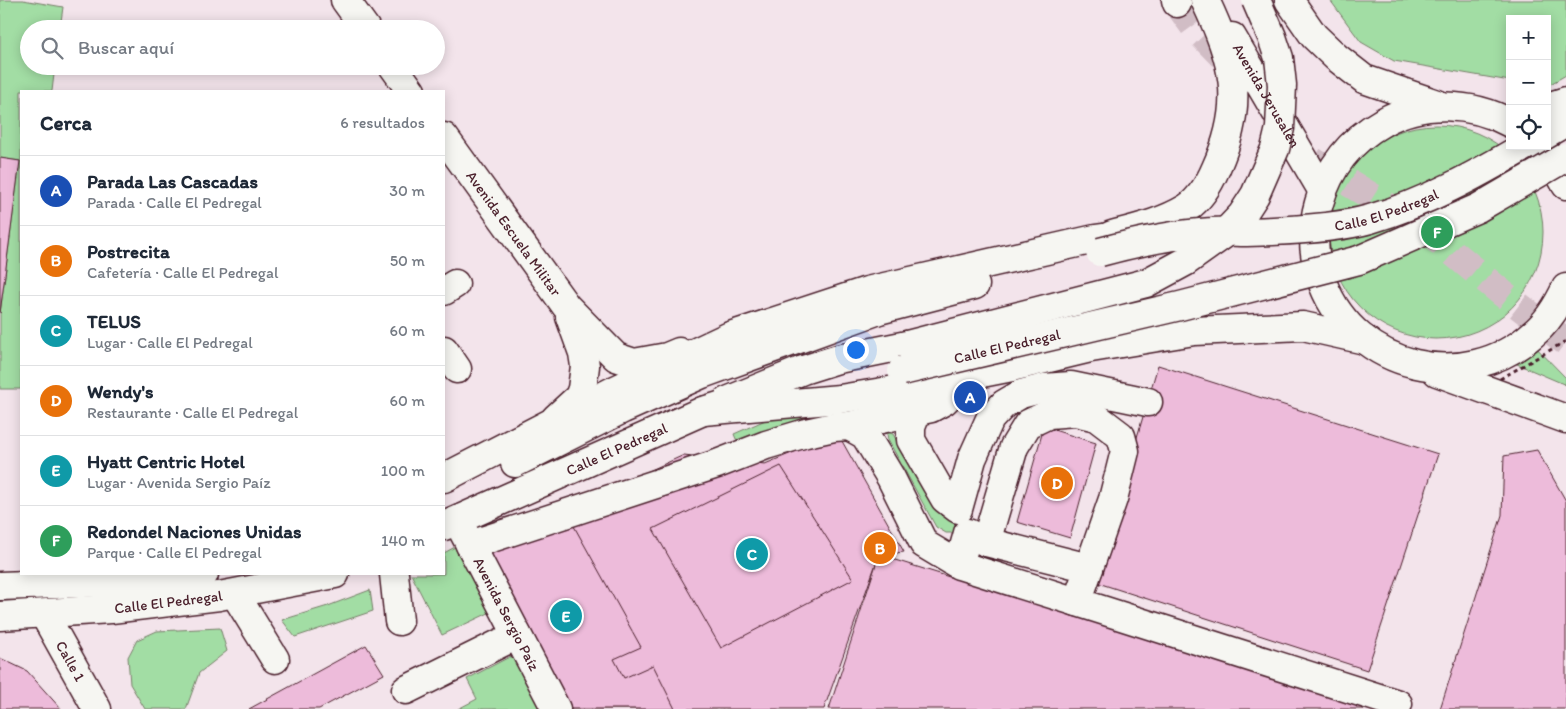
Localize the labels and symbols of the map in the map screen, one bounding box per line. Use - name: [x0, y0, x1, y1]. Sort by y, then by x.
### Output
- street label: Avenida Jerusalén: [1229, 40, 1304, 151]
- street label: Avenida Escuela Militar: [462, 167, 565, 300]
- street label: Calle El Pedregal: [1333, 185, 1442, 235]
- pin: F: [1421, 213, 1453, 251]
- street label: Calle El Pedregal: [952, 325, 1063, 368]
- your location: [843, 337, 869, 363]
- pin: A: [954, 378, 986, 416]
- street label: Calle El Pedregal: [563, 419, 671, 480]
- pin: D: [1041, 464, 1073, 502]
- pin: B: [864, 529, 896, 567]
- pin: C: [736, 535, 768, 573]
- street label: Avenida Sergio Paíz: [469, 554, 543, 674]
- street label: Calle El Pedregal: [113, 586, 225, 618]
- pin: E: [550, 597, 582, 635]
- street label: Calle 1: [52, 638, 89, 685]

